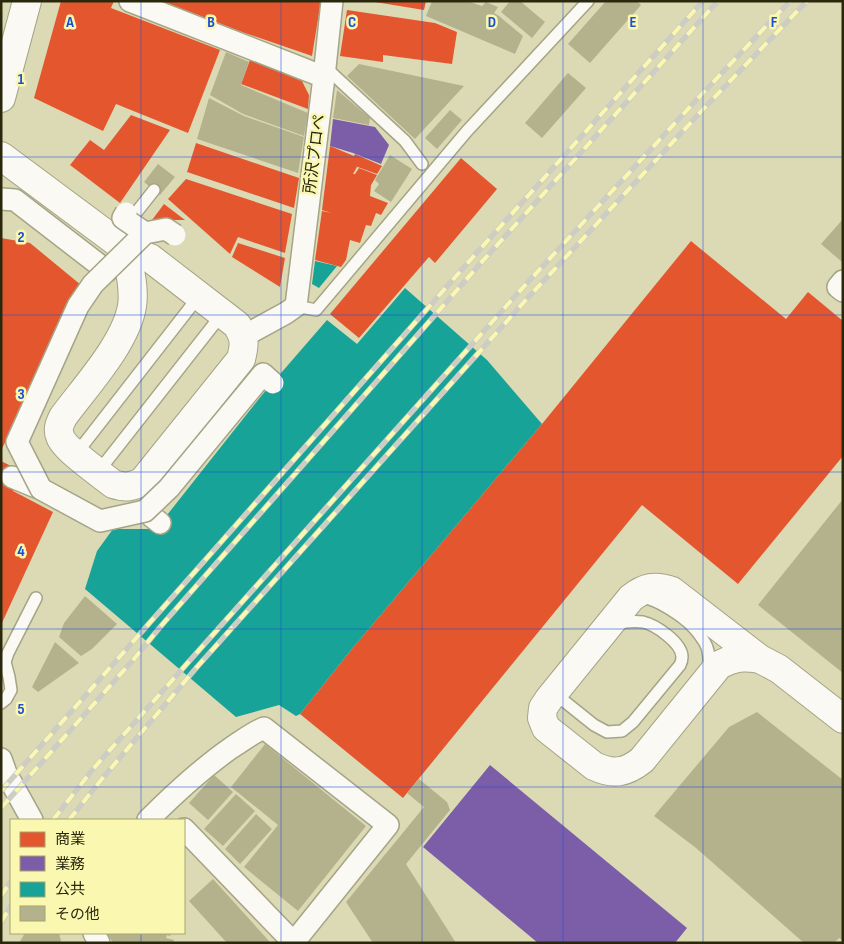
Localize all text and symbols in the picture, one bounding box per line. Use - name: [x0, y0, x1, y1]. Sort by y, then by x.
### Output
- text: A: [65, 13, 74, 32]
- text: B: [207, 13, 215, 32]
- text: C: [348, 13, 356, 32]
- text: D: [488, 13, 496, 32]
- text: E: [630, 13, 637, 32]
- text: F: [771, 13, 778, 32]
- text: 1: [18, 70, 25, 89]
- street label: 所沢プロペ: [301, 113, 329, 195]
- text: 2: [17, 228, 25, 247]
- text: 3: [17, 385, 25, 404]
- text: 4: [17, 542, 25, 561]
- text: 5: [17, 700, 25, 719]
- legend: [10, 819, 185, 934]
- text: 商業: [55, 830, 85, 849]
- text: 業務: [55, 855, 85, 874]
- text: 公共: [55, 880, 85, 899]
- text: その他: [55, 905, 100, 924]

